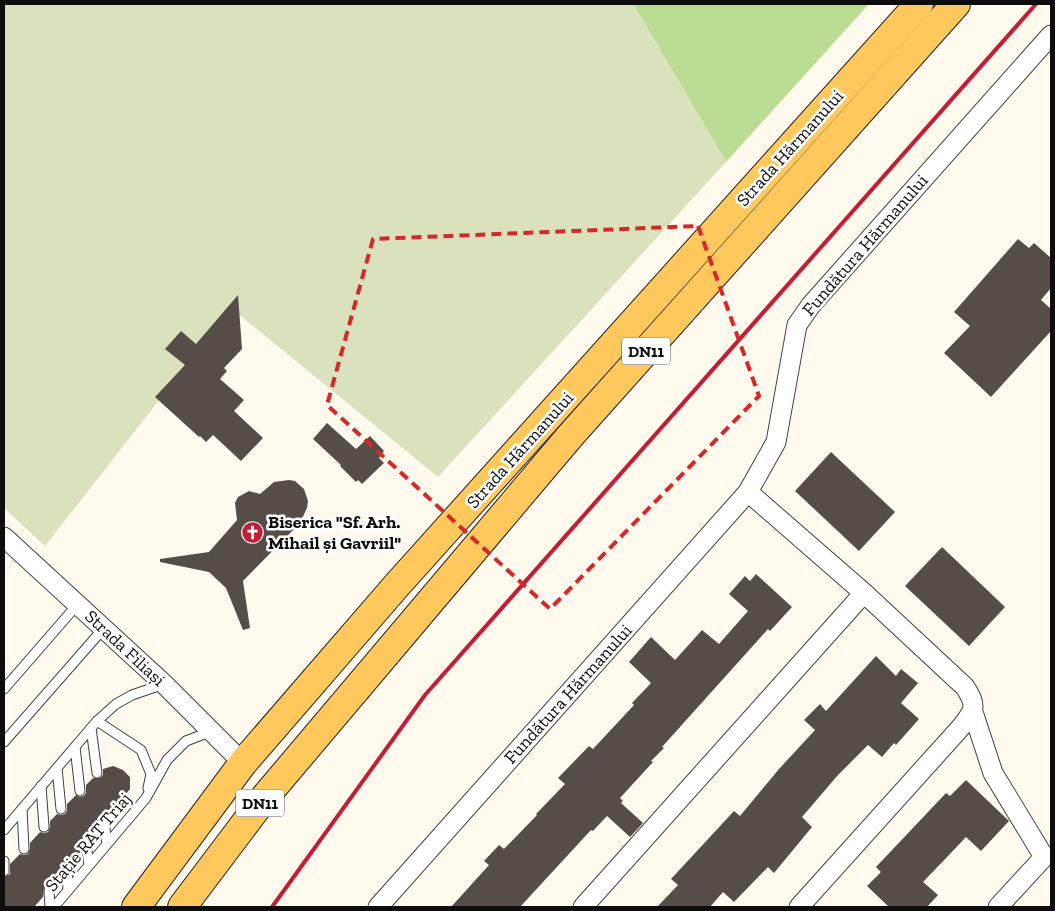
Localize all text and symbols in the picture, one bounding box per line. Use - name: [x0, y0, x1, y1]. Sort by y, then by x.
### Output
- street label: Strada Hărmanului: [732, 85, 848, 211]
- street label: Fundătura Hărmanului: [798, 170, 932, 320]
- road number: DN11: [622, 338, 670, 364]
- street label: Strada Hărmanului: [462, 387, 578, 513]
- place label: Biserica "Sf. Arh. Mihail și Gavriil": [268, 511, 401, 554]
- church icon: Biserica "Sf. Arh. Mihail și Gavriil": [240, 520, 264, 544]
- street label: Strada Filiași: [80, 605, 170, 691]
- street label: Fundătura Hărmanului: [499, 620, 637, 768]
- street label: Stație RAT Triaj: [40, 788, 136, 896]
- road number: DN11: [236, 790, 284, 816]

